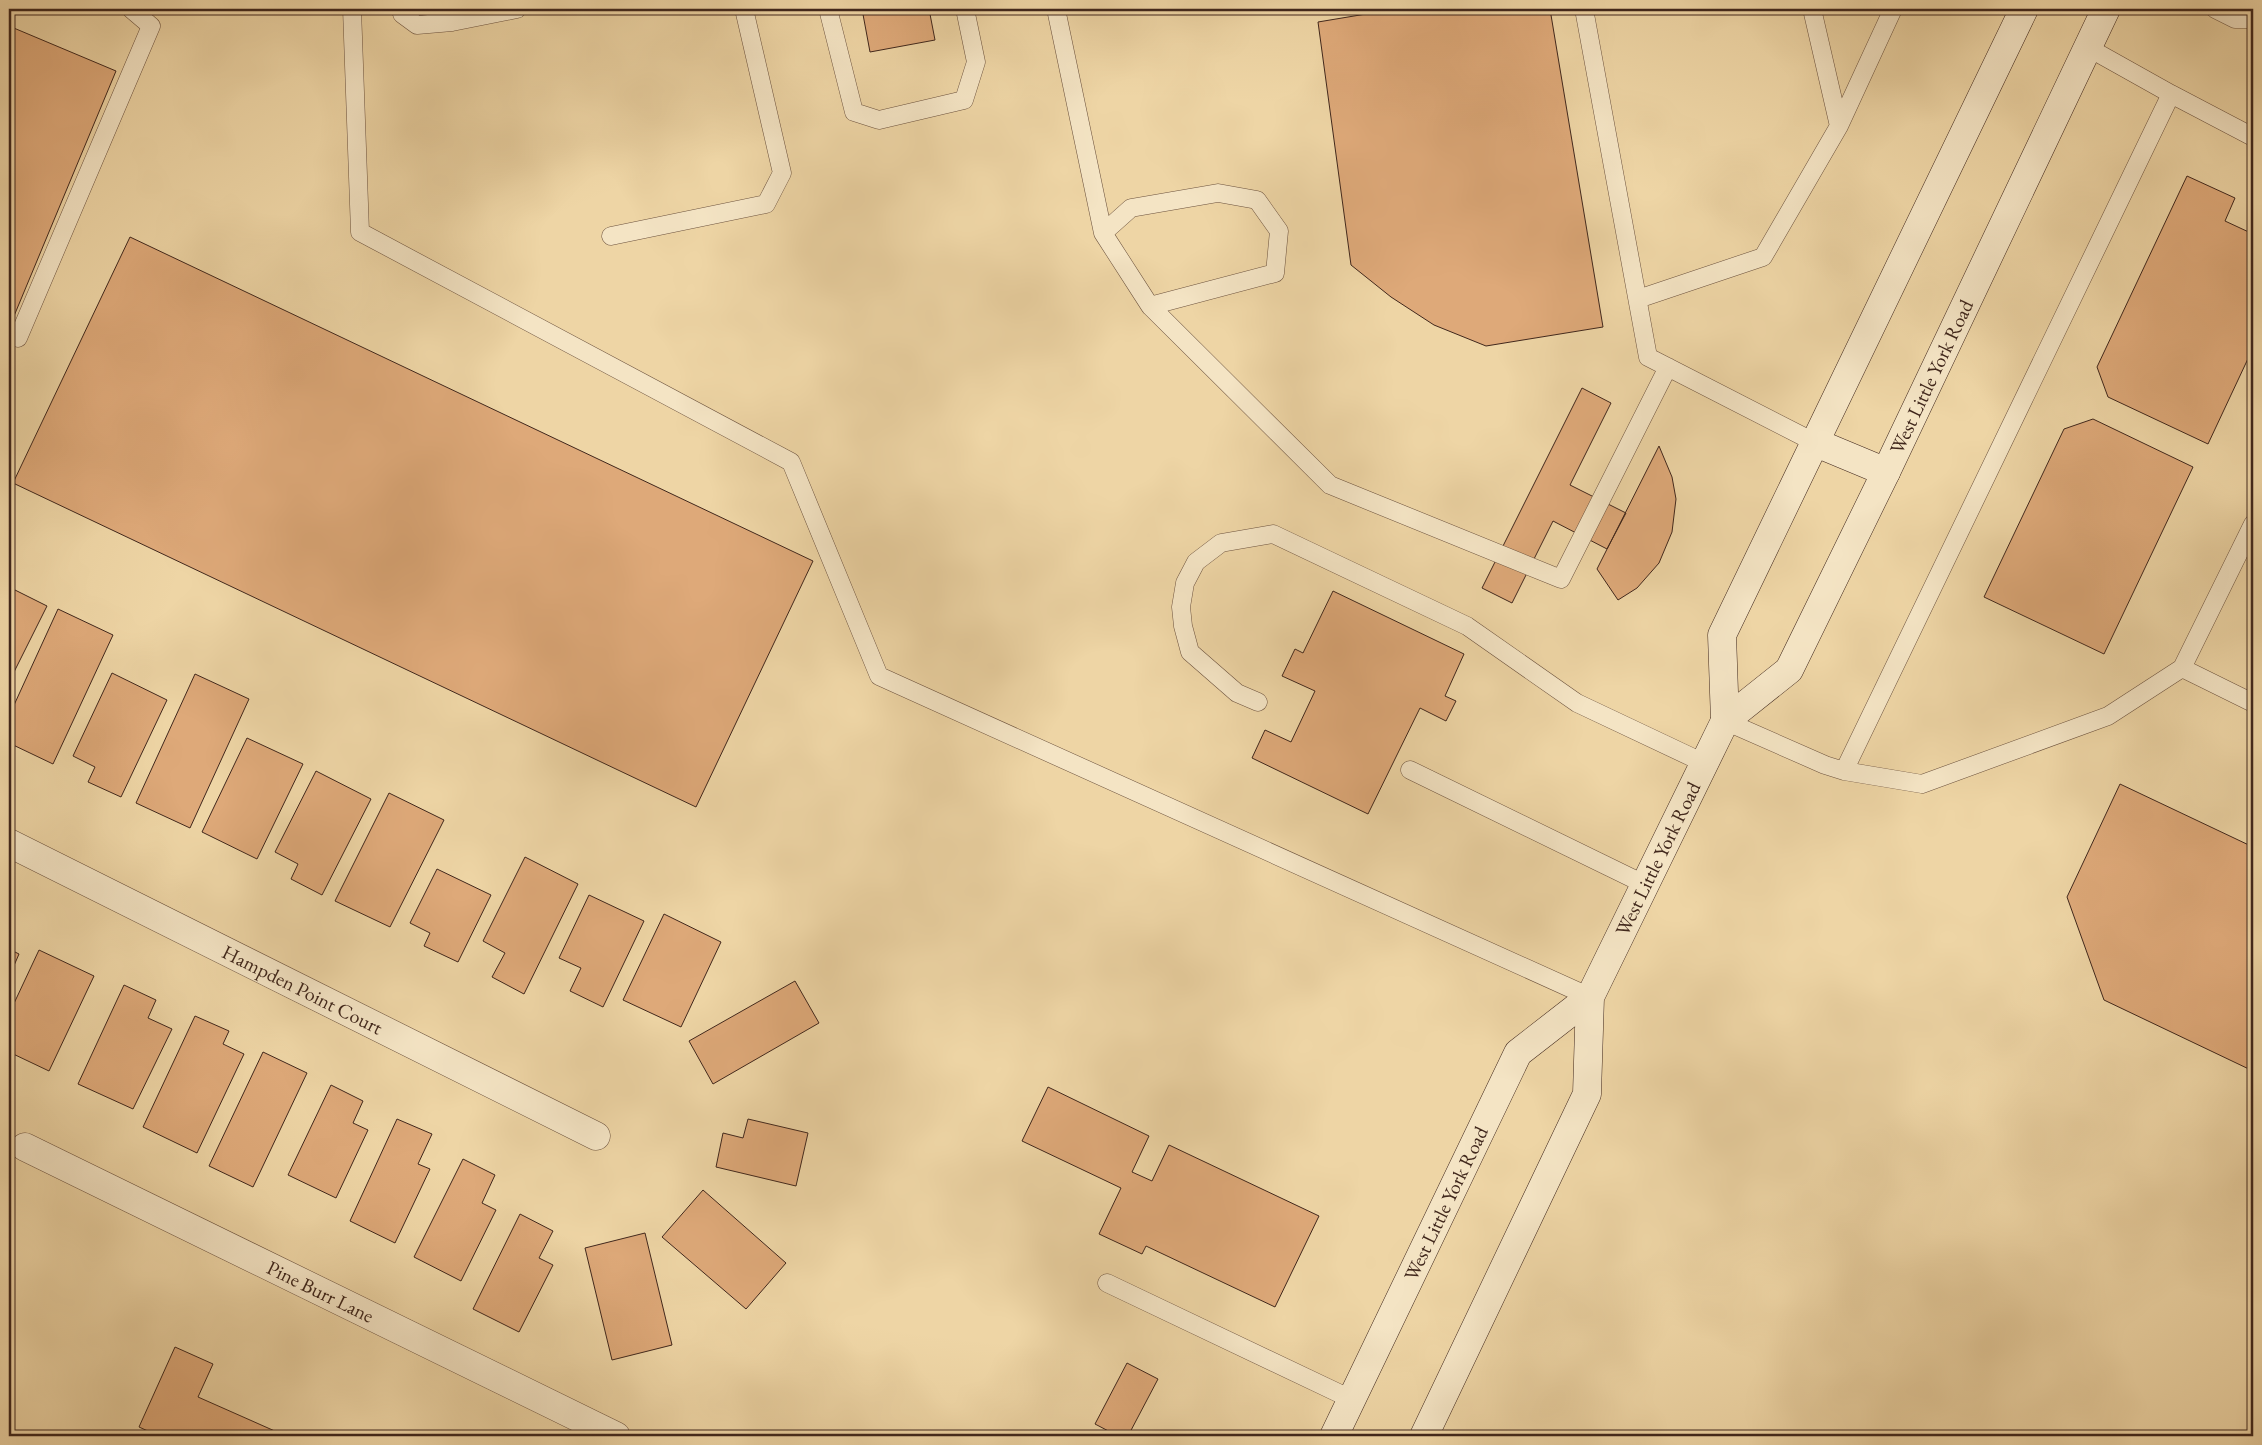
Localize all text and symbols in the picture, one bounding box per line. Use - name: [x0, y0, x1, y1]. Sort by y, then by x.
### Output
- street label: West Little York Road: [1883, 294, 1979, 458]
- street label: West Little York Road: [1609, 777, 1707, 940]
- street label: Hampden Point Court: [218, 939, 388, 1041]
- street label: West Little York Road: [1398, 1121, 1494, 1285]
- street label: Pine Burr Lane: [263, 1254, 379, 1329]

